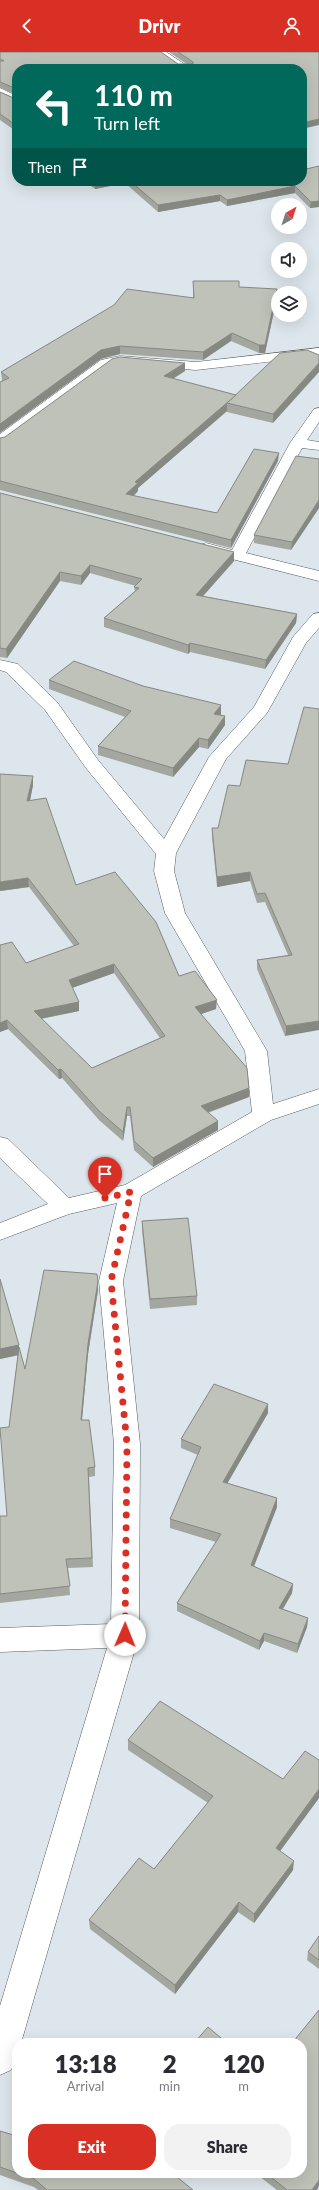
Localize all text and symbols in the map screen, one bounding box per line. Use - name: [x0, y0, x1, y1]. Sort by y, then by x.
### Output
- icon: back: [16, 15, 38, 37]
- text: Drivr: [139, 15, 180, 37]
- icon: person: [281, 15, 303, 37]
- text: 110 m: [94, 78, 173, 112]
- icon: left: [28, 80, 80, 132]
- text: Turn left: [94, 112, 160, 134]
- icon: arrive: [69, 156, 91, 178]
- text: Then: [28, 158, 61, 176]
- north arrow: [271, 198, 307, 234]
- map controls: [271, 198, 307, 322]
- button: sound: [271, 242, 307, 278]
- button: layers: [271, 286, 307, 322]
- pin: [88, 1157, 122, 1198]
- icon: arrive: [94, 1163, 116, 1185]
- position arrow: [104, 1614, 146, 1656]
- text: 13:18: [55, 2049, 117, 2078]
- text: 2: [163, 2049, 177, 2078]
- text: 120: [223, 2049, 264, 2078]
- text: Arrival: [67, 2078, 104, 2094]
- text: min: [159, 2078, 180, 2094]
- text: m: [238, 2078, 249, 2094]
- button: Exit: [28, 2124, 156, 2170]
- button: Share: [164, 2124, 291, 2170]

